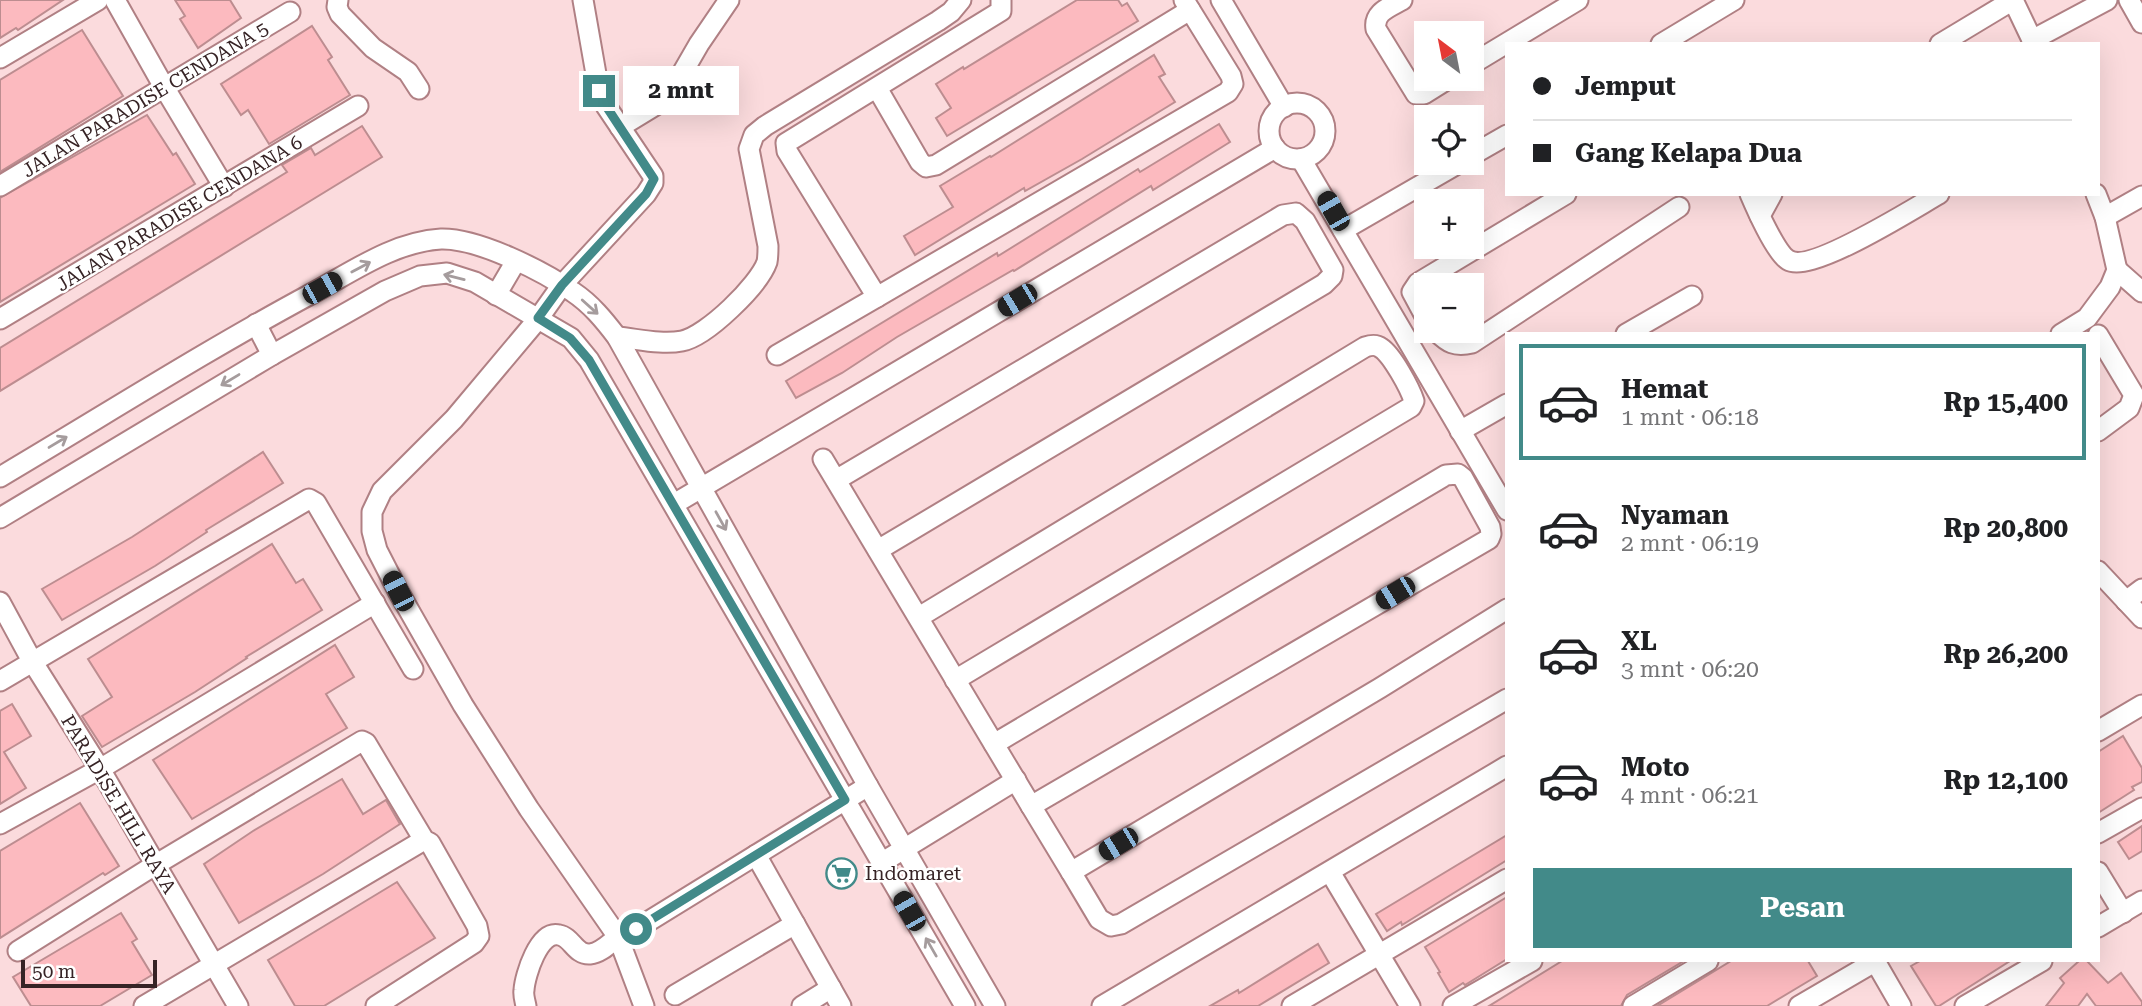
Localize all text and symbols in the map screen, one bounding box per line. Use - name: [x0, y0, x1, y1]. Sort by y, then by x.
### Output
- street label: JALAN PARADISE CENDANA 5: [18, 17, 272, 182]
- north arrow: [1414, 21, 1484, 91]
- map controls: [1414, 21, 1484, 343]
- callout: 2 mnt: [624, 66, 739, 116]
- text: Jemput: [1575, 71, 1676, 101]
- route end: [583, 75, 615, 107]
- text: 2 mnt: [648, 77, 714, 104]
- button: locate: [1414, 105, 1484, 175]
- street label: JALAN PARADISE CENDANA 6: [52, 131, 306, 296]
- text: Gang Kelapa Dua: [1575, 138, 1802, 168]
- car: [1314, 188, 1353, 234]
- button: +: [1414, 189, 1484, 259]
- one-way arrow: [350, 259, 371, 273]
- car: [299, 269, 346, 307]
- one-way arrow: [444, 270, 466, 283]
- button: −: [1414, 273, 1484, 343]
- car: [994, 280, 1041, 320]
- one-way arrow: [581, 298, 598, 315]
- icon: car: [1537, 371, 1600, 434]
- one-way arrow: [221, 374, 241, 388]
- text: Hemat: [1621, 374, 1708, 404]
- text: Rp 15,400: [1943, 387, 2068, 417]
- text: 1 mnt · 06:18: [1621, 404, 1759, 431]
- one-way arrow: [48, 435, 68, 449]
- icon: car: [1537, 497, 1600, 560]
- text: Nyaman: [1621, 500, 1729, 530]
- one-way arrow: [715, 510, 728, 531]
- text: Rp 20,800: [1943, 513, 2068, 543]
- text: 2 mnt · 06:19: [1621, 530, 1759, 557]
- car: [380, 568, 417, 614]
- car: [1372, 573, 1419, 613]
- icon: car: [1537, 623, 1600, 686]
- text: XL: [1621, 626, 1657, 656]
- text: Rp 26,200: [1943, 639, 2068, 669]
- text: 3 mnt · 06:20: [1621, 656, 1759, 683]
- street label: PARADISE HILL RAYA: [56, 711, 181, 898]
- icon: car: [1537, 749, 1600, 812]
- text: Moto: [1621, 752, 1690, 782]
- text: Rp 12,100: [1943, 765, 2068, 795]
- text: 4 mnt · 06:21: [1621, 782, 1759, 809]
- car: [1095, 824, 1142, 864]
- supermarket icon: Indomaret: [825, 856, 859, 890]
- place label: Indomaret: [865, 862, 961, 885]
- button: Pesan: [1533, 868, 2072, 948]
- car: [890, 888, 929, 934]
- route start: [620, 913, 652, 945]
- one-way arrow: [923, 938, 937, 958]
- scale bar: [21, 957, 158, 989]
- text: 50 m: [32, 960, 75, 983]

